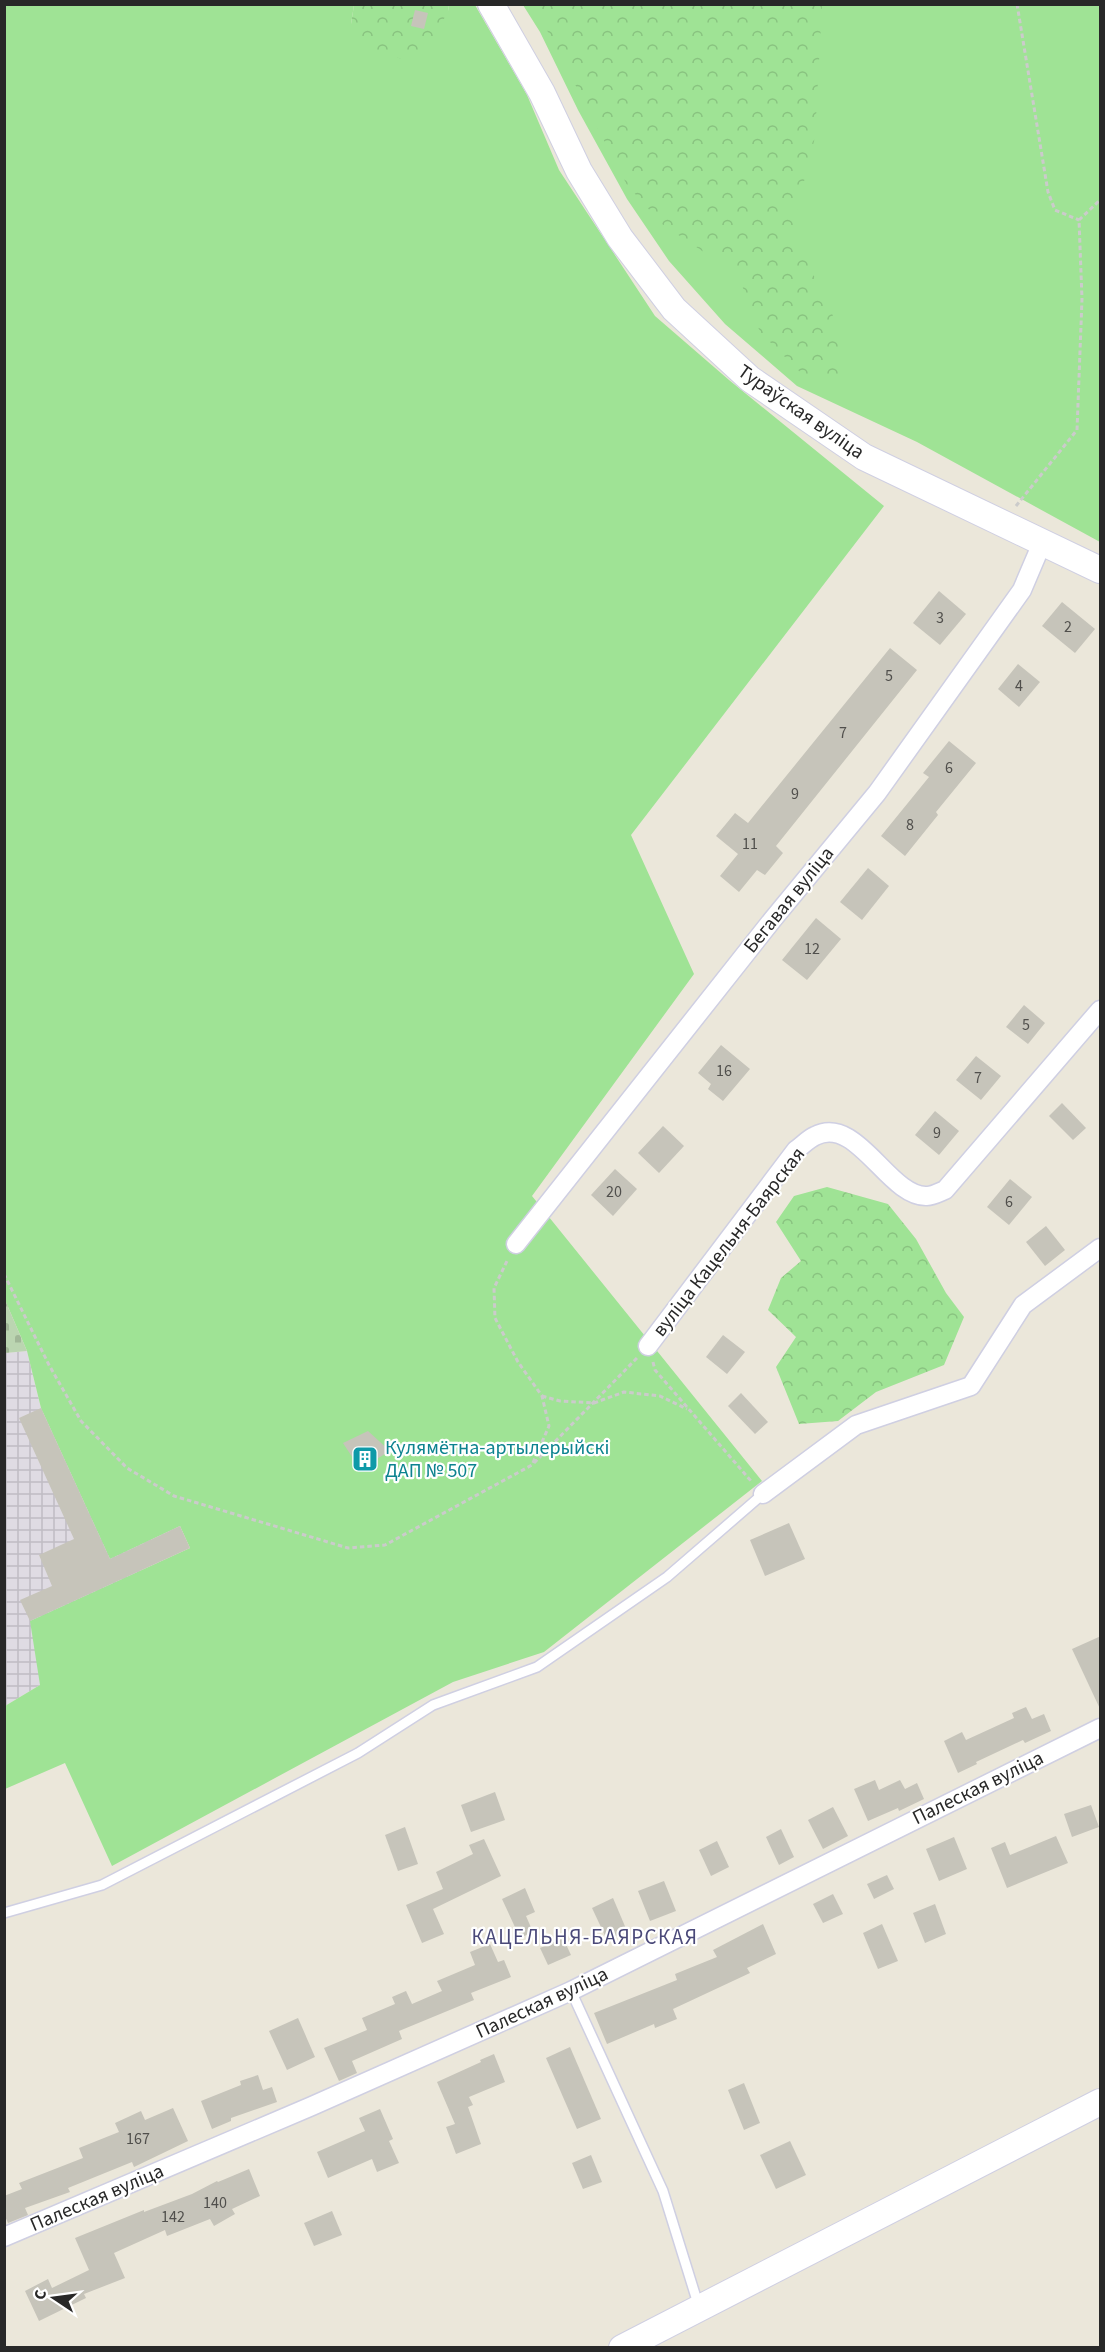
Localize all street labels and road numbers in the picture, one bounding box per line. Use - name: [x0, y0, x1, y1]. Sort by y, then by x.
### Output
- street label: Тураўская вуліца: [732, 358, 870, 466]
- street label: Бегавая вуліца: [737, 841, 841, 959]
- street label: вуліца Кацельня-Баярская: [646, 1141, 812, 1343]
- street label: Палеская вуліца: [908, 1744, 1048, 1832]
- street label: Палеская вуліца: [471, 1960, 613, 2046]
- street label: Палеская вуліца: [26, 2157, 168, 2239]

